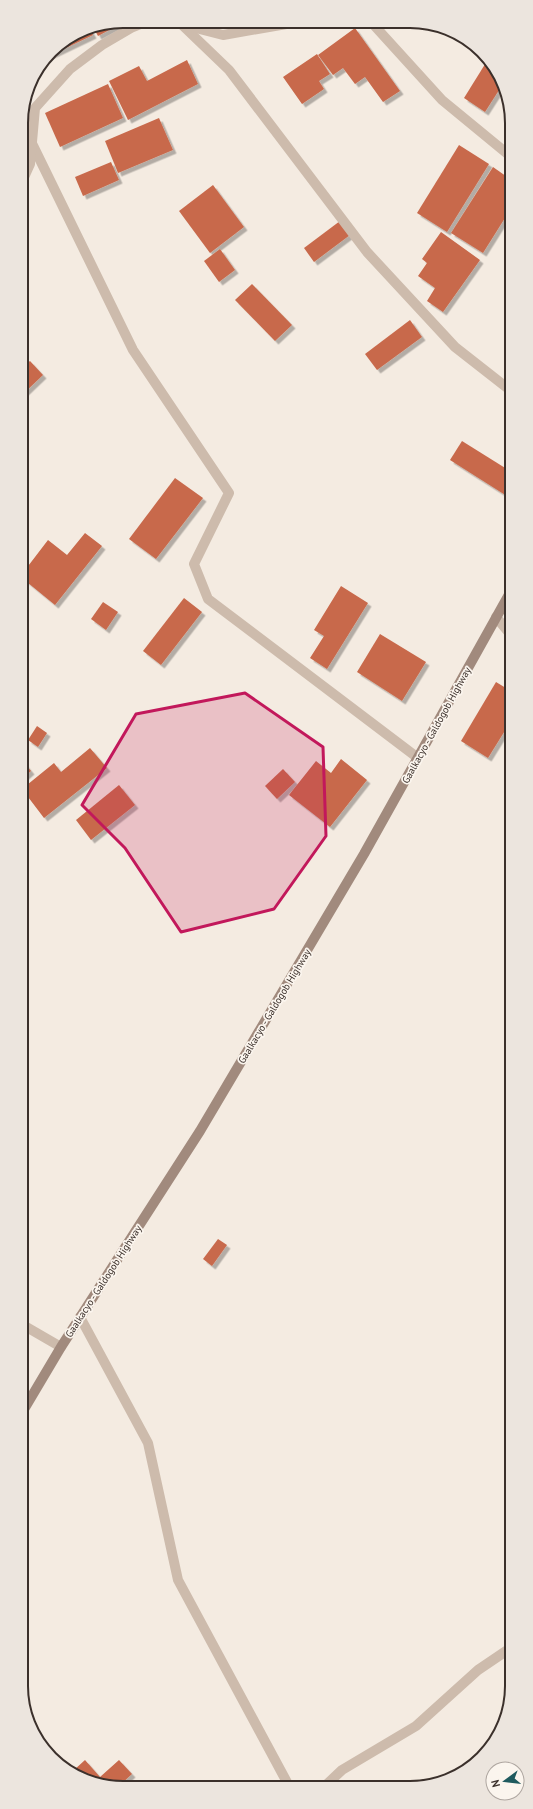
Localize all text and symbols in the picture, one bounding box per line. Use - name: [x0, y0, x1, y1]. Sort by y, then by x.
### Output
- street label: Gaalkacyo - Galdogob Highway: [399, 664, 474, 786]
- street label: Gaalkacyo - Galdogob Highway: [235, 946, 314, 1066]
- street label: Gaalkacyo - Galdogob Highway: [62, 1222, 145, 1340]
- north arrow: [485, 1761, 525, 1801]
- text: N: [488, 1778, 503, 1789]

